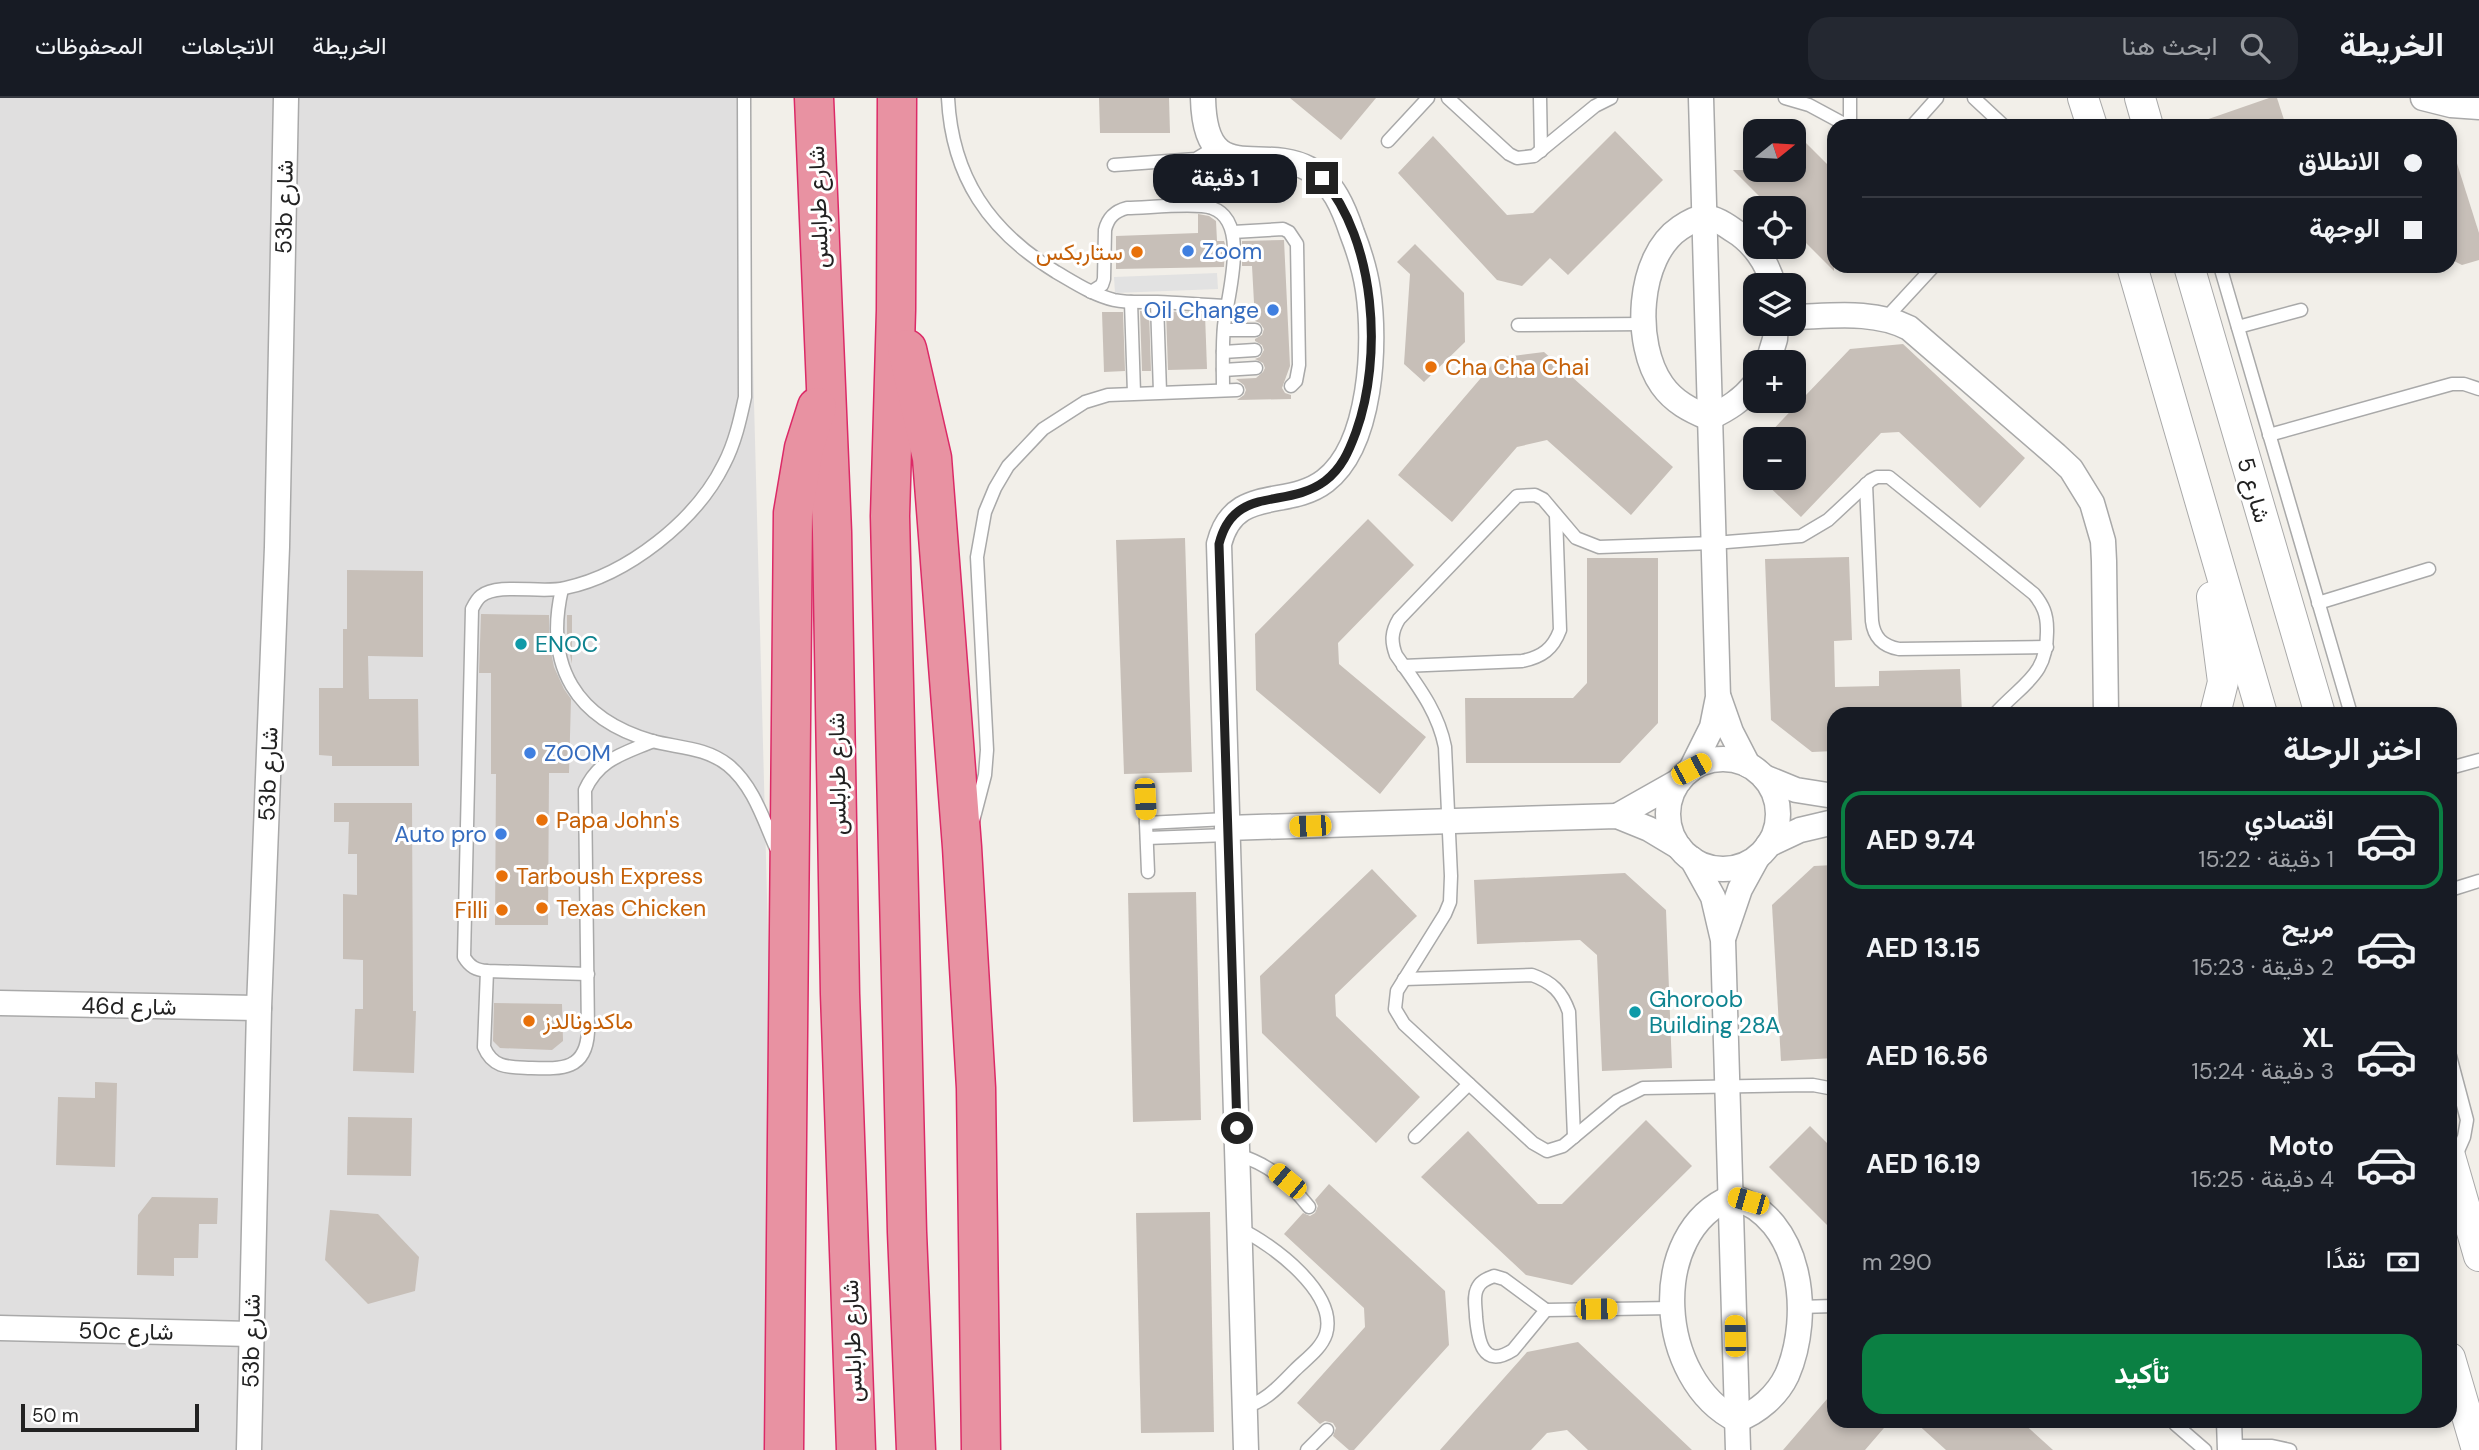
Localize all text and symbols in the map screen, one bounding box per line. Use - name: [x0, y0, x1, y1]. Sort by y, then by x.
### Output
- search box: [1808, 17, 2298, 80]
- text: الخريطة: [2340, 23, 2444, 66]
- text: ابحث هنا: [2121, 29, 2218, 63]
- icon: search: [2236, 29, 2274, 67]
- text: المحفوظات: [35, 30, 143, 61]
- text: الاتجاهات: [181, 30, 274, 61]
- text: الخريطة: [312, 30, 387, 61]
- north arrow: [1743, 119, 1806, 182]
- map controls: [1743, 119, 1806, 490]
- text: الانطلاق: [2298, 144, 2380, 178]
- street label: شارع طرابلس: [801, 145, 836, 269]
- callout: 1 دقيقة: [1154, 154, 1298, 202]
- street label: 53b شارع: [268, 160, 301, 254]
- route end: [1306, 162, 1338, 194]
- text: 1 دقيقة: [1191, 163, 1259, 193]
- button: locate: [1743, 196, 1806, 259]
- text: الوجهة: [2309, 211, 2380, 245]
- place label: Zoom: [1202, 236, 1262, 266]
- place label: ستاربكس: [1036, 237, 1123, 267]
- marker: Zoom: [1180, 243, 1196, 259]
- marker: ستاربكس: [1129, 244, 1145, 260]
- button: layers: [1743, 273, 1806, 336]
- place label: Oil Change: [1144, 295, 1259, 325]
- marker: Oil Change: [1265, 302, 1281, 318]
- button: +: [1743, 350, 1806, 413]
- place label: Cha Cha Chai: [1445, 352, 1589, 382]
- marker: Cha Cha Chai: [1423, 359, 1439, 375]
- button: −: [1743, 427, 1806, 490]
- street label: شارع 5: [2229, 454, 2278, 526]
- place label: ENOC: [535, 629, 598, 659]
- marker: ENOC: [513, 636, 529, 652]
- street label: شارع طرابلس: [821, 712, 854, 836]
- street label: 53b شارع: [251, 726, 286, 822]
- text: اختر الرحلة: [2283, 728, 2422, 770]
- place label: ZOOM: [544, 738, 611, 768]
- marker: ZOOM: [522, 745, 538, 761]
- car: [1668, 750, 1715, 788]
- car: [1134, 777, 1157, 821]
- text: اقتصادي: [2245, 803, 2334, 837]
- place label: Papa John's: [556, 805, 680, 835]
- icon: car: [2355, 809, 2418, 872]
- marker: Papa John's: [534, 812, 550, 828]
- car: [1289, 815, 1332, 837]
- place label: Auto pro: [394, 819, 487, 849]
- text: AED 9.74: [1866, 823, 1975, 857]
- marker: Auto pro: [493, 826, 509, 842]
- text: 1 دقيقة · 15:22: [2198, 844, 2334, 874]
- place label: Tarboush Express: [516, 861, 703, 891]
- marker: Tarboush Express: [494, 868, 510, 884]
- place label: Texas Chicken: [556, 893, 706, 923]
- place label: Filli: [454, 895, 488, 925]
- marker: Texas Chicken: [534, 900, 550, 916]
- marker: Filli: [494, 902, 510, 918]
- text: مريح: [2282, 911, 2334, 945]
- icon: car: [2355, 917, 2418, 980]
- text: AED 13.15: [1866, 931, 1981, 965]
- text: 2 دقيقة · 15:23: [2192, 952, 2334, 982]
- place label: Ghoroob Building 28A: [1649, 984, 1780, 1040]
- street label: 46d شارع: [81, 990, 177, 1023]
- marker: Ghoroob Building 28A: [1627, 1004, 1643, 1020]
- place label: ماكدونالدز: [542, 1006, 633, 1036]
- marker: ماكدونالدز: [521, 1013, 537, 1029]
- text: XL: [2302, 1021, 2334, 1055]
- icon: car: [2355, 1025, 2418, 1088]
- text: AED 16.56: [1866, 1039, 1988, 1073]
- text: 3 دقيقة · 15:24: [2192, 1056, 2334, 1086]
- route start: [1221, 1112, 1253, 1144]
- text: Moto: [2269, 1129, 2334, 1163]
- icon: car: [2355, 1133, 2418, 1196]
- text: AED 16.19: [1866, 1147, 1981, 1181]
- car: [1265, 1159, 1310, 1203]
- text: 4 دقيقة · 15:25: [2191, 1164, 2334, 1194]
- car: [1725, 1185, 1772, 1217]
- text: نقدًا: [2326, 1242, 2366, 1276]
- icon: cash: [2384, 1243, 2422, 1281]
- text: 290 m: [1862, 1247, 1932, 1277]
- street label: شارع طرابلس: [835, 1279, 870, 1403]
- street label: 53b شارع: [235, 1294, 268, 1388]
- car: [1575, 1298, 1618, 1320]
- street label: 50c شارع: [78, 1315, 174, 1348]
- car: [1725, 1315, 1746, 1357]
- button: تأكيد: [1862, 1334, 2422, 1414]
- scale bar: [21, 1401, 200, 1433]
- text: 50 m: [32, 1403, 79, 1428]

